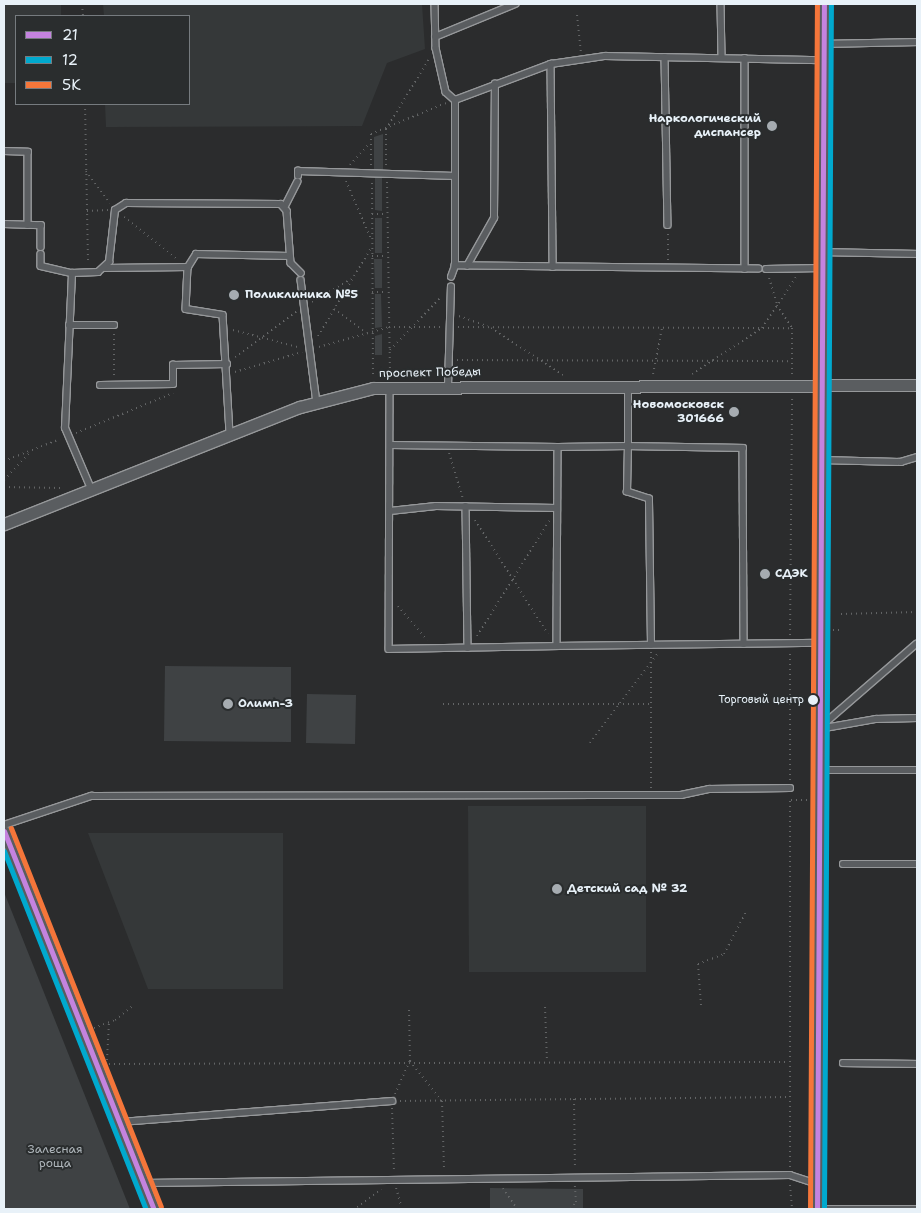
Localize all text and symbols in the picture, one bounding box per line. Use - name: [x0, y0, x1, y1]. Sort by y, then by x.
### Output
- legend: [15, 15, 190, 105]
- text: 21: [62, 25, 78, 45]
- text: 12: [62, 50, 78, 70]
- text: 5К: [62, 75, 81, 95]
- place label: Наркологический диспансер: [649, 112, 761, 140]
- marker: Наркологический диспансер: [765, 119, 779, 133]
- marker: Поликлиника №5: [227, 288, 241, 302]
- place label: Поликлиника №5: [245, 288, 358, 302]
- street label: проспект Победы: [379, 365, 481, 381]
- place label: Новомосковск 301666: [633, 398, 724, 426]
- marker: Новомосковск 301666: [728, 406, 740, 418]
- place label: СДЭК: [775, 567, 808, 581]
- marker: СДЭК: [759, 568, 771, 580]
- place label: Торговый центр: [718, 693, 804, 707]
- marker: Торговый центр: [808, 695, 818, 705]
- place label: Олимп-3: [238, 697, 293, 711]
- marker: Олимп-3: [222, 698, 234, 710]
- place label: Детский сад № 32: [567, 882, 687, 896]
- marker: Детский сад № 32: [551, 883, 563, 895]
- park label: Залесная роща: [28, 1143, 82, 1171]

